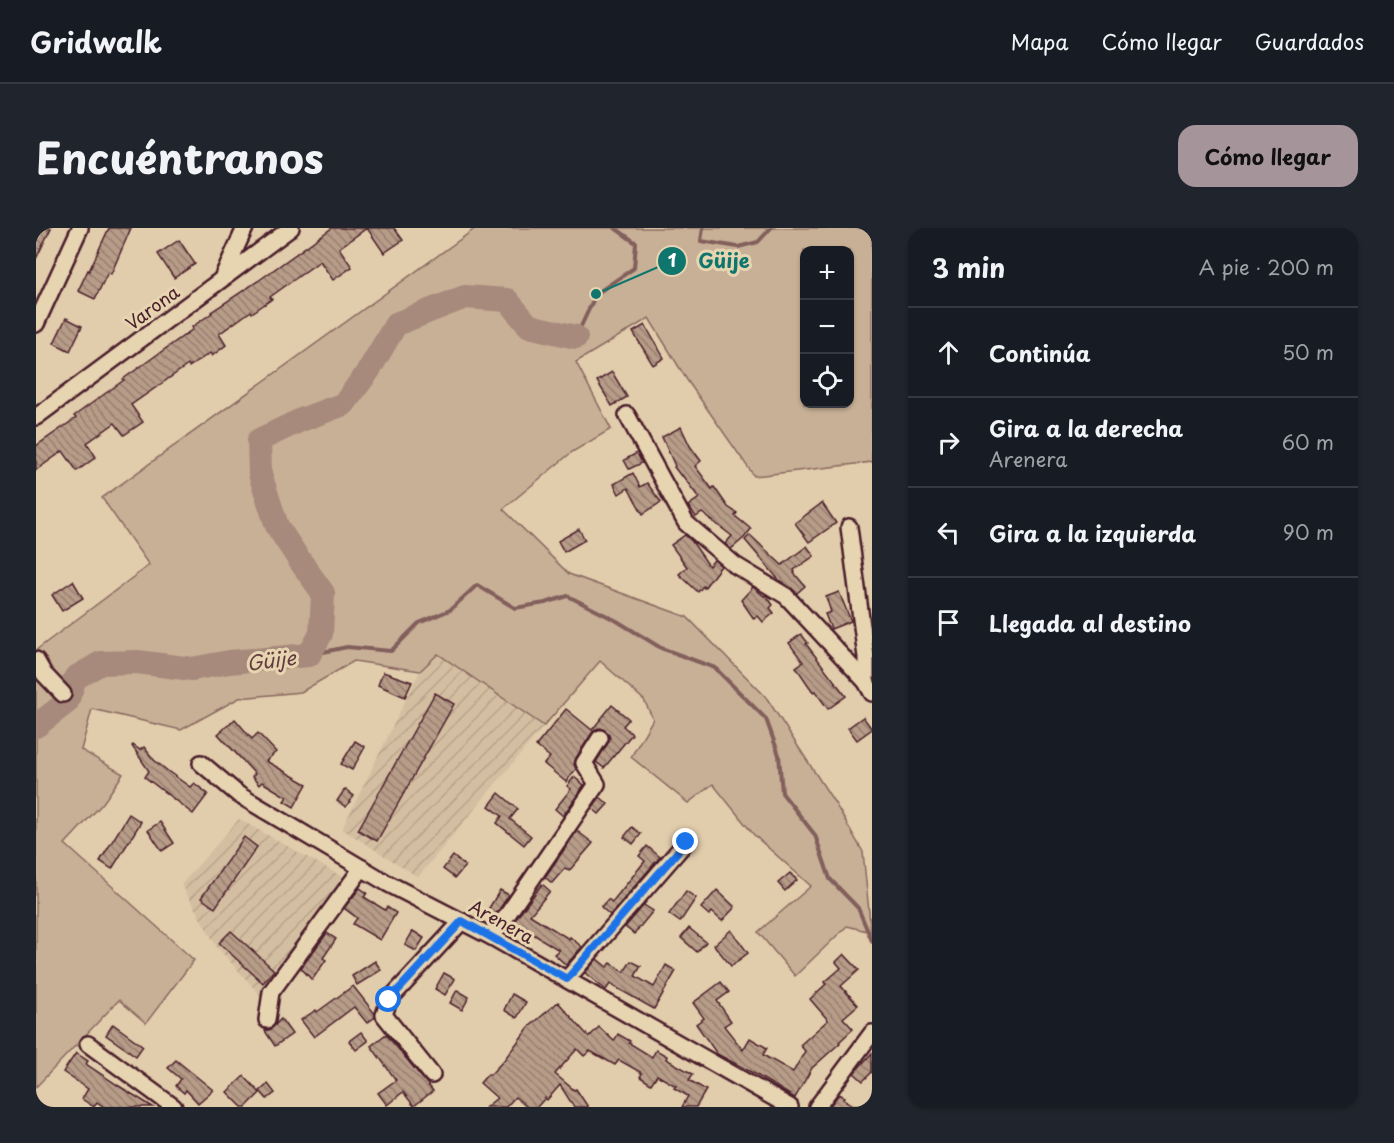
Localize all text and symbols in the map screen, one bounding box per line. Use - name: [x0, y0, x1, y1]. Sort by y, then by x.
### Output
- text: Gridwalk: [30, 20, 162, 63]
- text: Mapa: [1011, 25, 1069, 57]
- text: Cómo llegar: [1102, 25, 1222, 57]
- text: Guardados: [1255, 25, 1364, 57]
- text: Encuéntranos: [36, 125, 324, 188]
- button: Cómo llegar: [1178, 125, 1358, 187]
- callout: Güije: [657, 242, 762, 280]
- text: Güije: [698, 245, 750, 275]
- text: 1: [668, 246, 677, 273]
- map controls: [800, 246, 854, 408]
- button: +: [800, 246, 854, 300]
- text: 3 min: [932, 248, 1005, 287]
- text: A pie · 200 m: [1199, 252, 1334, 282]
- street label: Varona: [119, 278, 185, 336]
- button: −: [800, 300, 854, 354]
- icon: ahead: [932, 336, 965, 369]
- text: Continúa: [989, 336, 1091, 369]
- text: 50 m: [1282, 337, 1334, 367]
- button: locate: [800, 354, 854, 408]
- text: Gira a la derecha: [989, 411, 1183, 444]
- icon: right: [932, 426, 965, 459]
- text: 60 m: [1282, 427, 1334, 457]
- text: Arenera: [989, 444, 1068, 474]
- icon: left: [932, 516, 965, 549]
- text: Gira a la izquierda: [989, 516, 1196, 549]
- text: 90 m: [1283, 517, 1334, 547]
- icon: arrive: [932, 606, 965, 639]
- text: Llegada al destino: [989, 606, 1191, 639]
- water label: Güije: [245, 642, 299, 678]
- route end: [672, 828, 698, 854]
- street label: Arenera: [465, 892, 539, 950]
- route start: [375, 986, 401, 1012]

